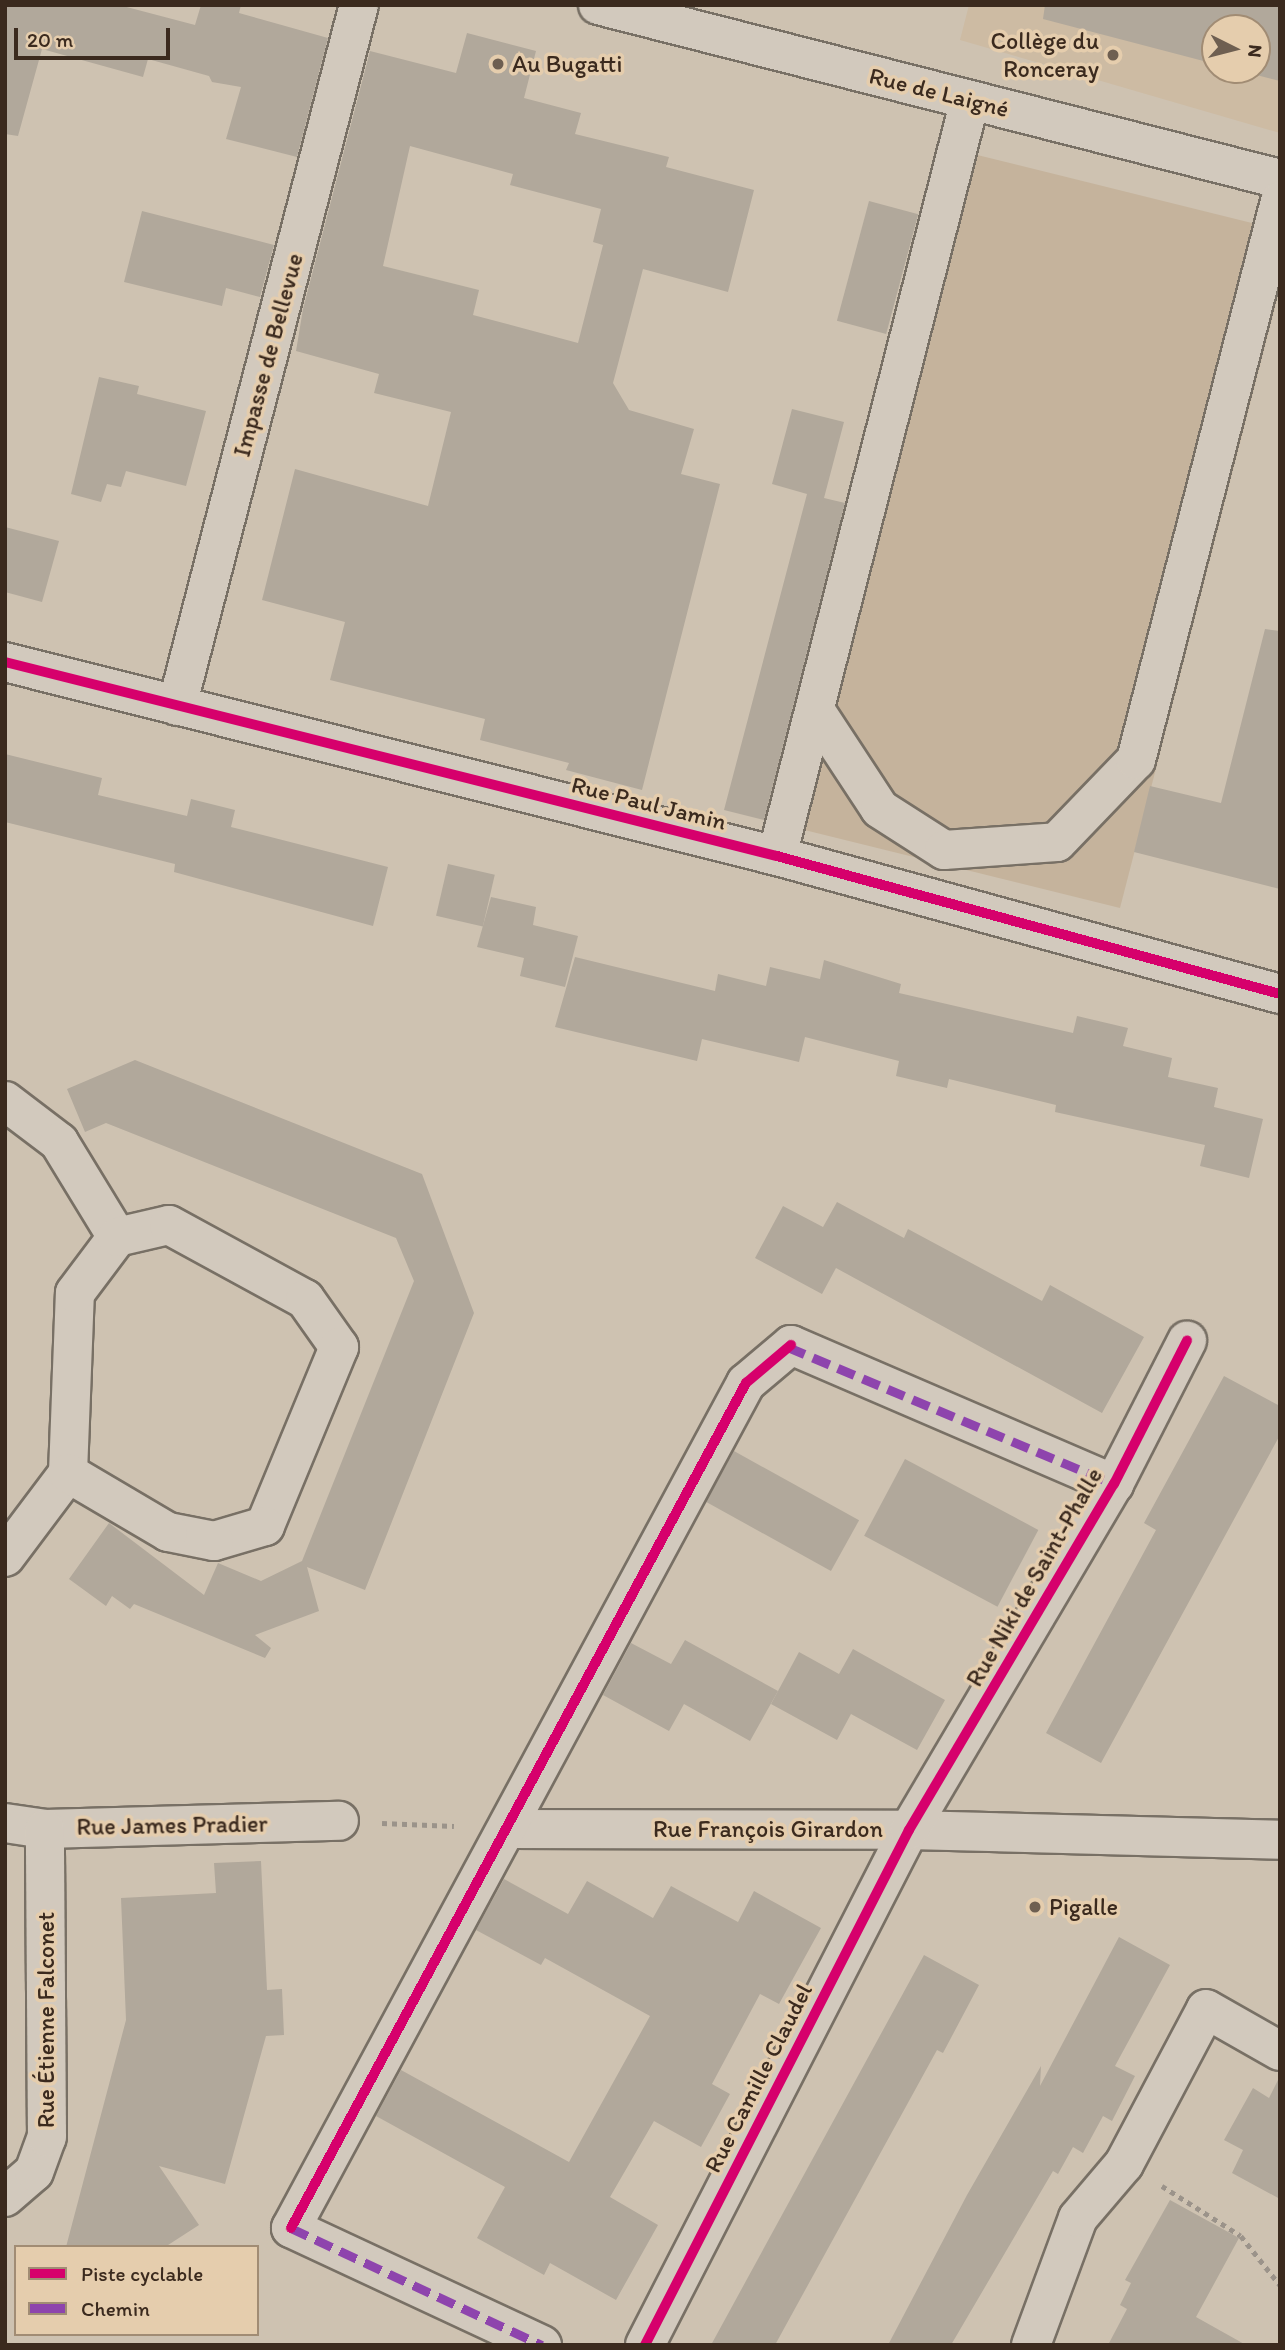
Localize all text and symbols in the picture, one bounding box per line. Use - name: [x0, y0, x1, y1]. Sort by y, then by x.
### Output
- scale bar: [18, 14, 173, 58]
- north arrow: [1201, 14, 1271, 84]
- text: 20 m: [27, 27, 73, 52]
- place label: Collège du Ronceray: [991, 27, 1099, 83]
- text: N: [1243, 43, 1268, 59]
- marker: Collège du Ronceray: [1105, 47, 1121, 63]
- place label: Au Bugatti: [512, 50, 622, 78]
- marker: Au Bugatti: [490, 56, 506, 72]
- street label: Rue de Laigné: [867, 61, 1011, 123]
- street label: Impasse de Bellevue: [227, 250, 309, 460]
- street label: Rue Paul Jamin: [569, 770, 729, 836]
- street label: Rue Niki de Saint-Phalle: [959, 1462, 1109, 1692]
- street label: Rue James Pradier: [76, 1809, 268, 1841]
- street label: Rue François Girardon: [653, 1815, 883, 1843]
- place label: Pigalle: [1049, 1893, 1118, 1921]
- marker: Pigalle: [1027, 1899, 1043, 1915]
- street label: Rue Étienne Falconet: [32, 1912, 60, 2128]
- street label: Rue Camille Claudel: [698, 1979, 818, 2177]
- legend: [14, 2245, 259, 2336]
- text: Piste cyclable: [81, 2261, 203, 2286]
- text: Chemin: [81, 2296, 150, 2321]

